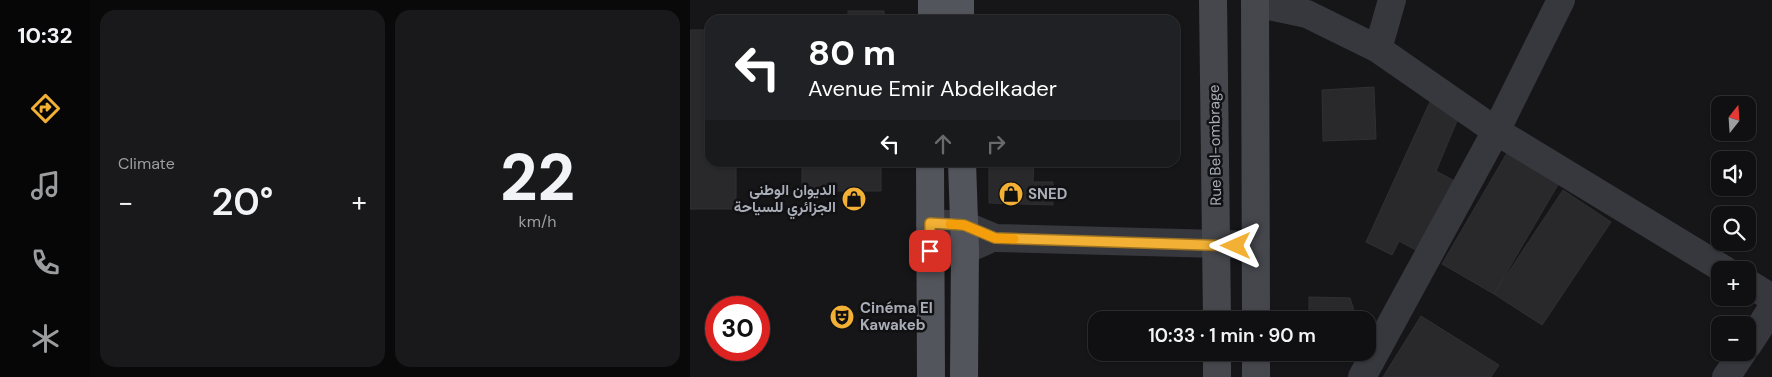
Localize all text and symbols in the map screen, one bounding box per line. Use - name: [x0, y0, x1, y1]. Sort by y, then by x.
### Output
- text: 10:32: [17, 21, 73, 50]
- text: 80 m: [808, 30, 896, 76]
- icon: left: [725, 35, 790, 100]
- text: Avenue Emir Abdelkader: [808, 74, 1057, 103]
- street label: Rue Bel-ombrage: [1204, 84, 1226, 206]
- icon: directions: [28, 91, 63, 126]
- north arrow: [1711, 96, 1756, 141]
- map controls: [1711, 96, 1756, 361]
- icon: left: [876, 130, 904, 158]
- icon: ahead: [929, 130, 957, 158]
- icon: right: [982, 130, 1010, 158]
- text: 22: [500, 136, 575, 220]
- button: sound: [1711, 151, 1756, 196]
- text: Climate: [118, 153, 175, 174]
- icon: music: [28, 168, 63, 203]
- text: 20°: [212, 177, 273, 227]
- place label: الديوان الوطني الجزائري للسياحة: [734, 180, 836, 220]
- shop icon: SNED: [998, 181, 1024, 207]
- text: −: [118, 184, 133, 221]
- text: +: [352, 184, 367, 221]
- place label: SNED: [1028, 184, 1067, 204]
- shop icon: الديوان الوطني الجزائري للسياحة: [841, 186, 867, 212]
- button: search: [1711, 206, 1756, 251]
- text: km/h: [519, 211, 556, 232]
- position arrow: [1209, 219, 1261, 271]
- pin: [909, 230, 951, 272]
- icon: arrive: [916, 237, 944, 265]
- icon: phone: [28, 245, 63, 280]
- button: +: [1711, 261, 1756, 306]
- speed limit sign: 30: [705, 296, 770, 361]
- place label: Cinéma El Kawakeb: [860, 298, 933, 335]
- theatre icon: Cinéma El Kawakeb: [829, 304, 855, 330]
- button: −: [1711, 316, 1756, 361]
- icon: climate: [28, 321, 63, 356]
- text: 10:33 · 1 min · 90 m: [1148, 323, 1316, 348]

